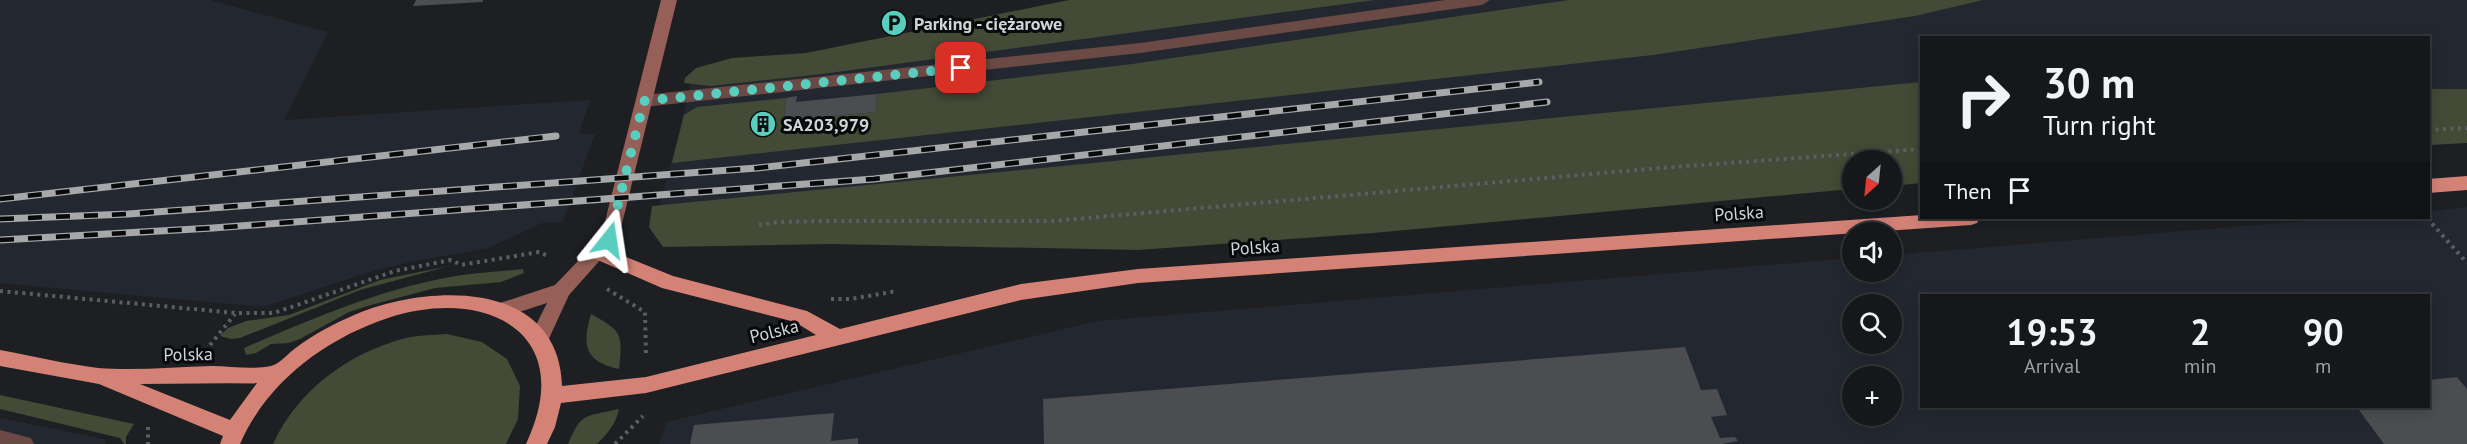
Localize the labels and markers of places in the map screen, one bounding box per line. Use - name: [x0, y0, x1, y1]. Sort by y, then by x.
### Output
- parking icon: Parking - ciężarowe: [879, 8, 909, 38]
- place label: Parking - ciężarowe: [914, 12, 1062, 35]
- pin: [935, 42, 986, 93]
- building icon: SA203,979: [748, 109, 778, 139]
- place label: SA203,979: [783, 113, 869, 136]

